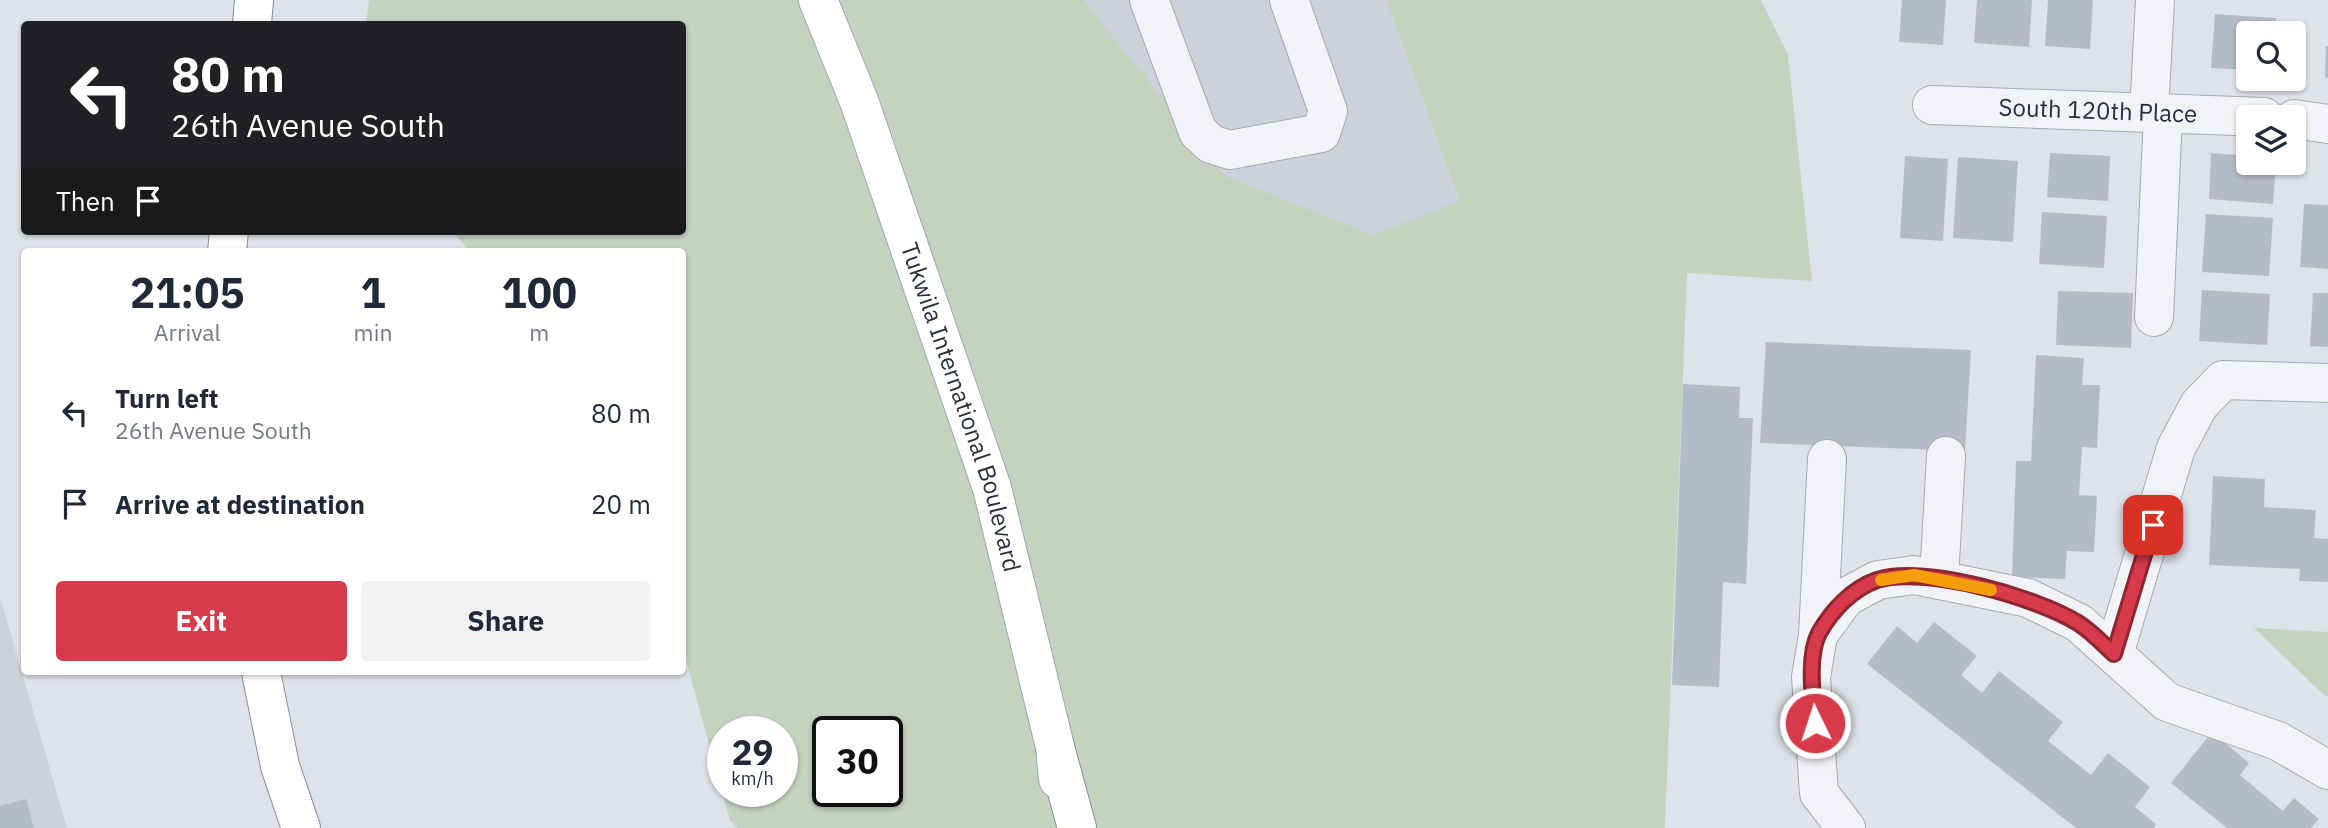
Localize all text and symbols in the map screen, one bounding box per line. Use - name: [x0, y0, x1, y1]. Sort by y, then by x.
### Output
- map controls: [2236, 21, 2306, 175]
- button: search: [2236, 21, 2306, 91]
- text: 80 m: [171, 42, 285, 105]
- icon: left: [56, 49, 147, 140]
- street label: South 120th Place: [1998, 90, 2198, 130]
- text: 26th Avenue South: [171, 104, 445, 146]
- button: layers: [2236, 105, 2306, 175]
- icon: arrive: [129, 182, 167, 220]
- text: Then: [56, 184, 115, 218]
- street label: Tukwila International Boulevard: [894, 238, 1029, 575]
- text: 21:05: [130, 265, 245, 320]
- text: 1: [360, 265, 386, 320]
- text: 100: [501, 265, 577, 320]
- text: Arrival: [154, 317, 221, 347]
- text: min: [354, 317, 392, 347]
- text: m: [529, 317, 549, 347]
- text: Turn left: [115, 381, 218, 415]
- icon: left: [56, 394, 94, 432]
- text: 80 m: [591, 396, 651, 430]
- text: 26th Avenue South: [115, 415, 312, 445]
- icon: arrive: [56, 485, 94, 523]
- text: Arrive at destination: [115, 487, 365, 521]
- text: 20 m: [591, 487, 651, 521]
- pin: [2123, 495, 2183, 555]
- icon: arrive: [2134, 506, 2172, 544]
- button: Exit: [56, 581, 347, 661]
- button: Share: [361, 581, 651, 661]
- position arrow: [1778, 686, 1852, 760]
- speed limit sign: 30: [812, 716, 903, 807]
- text: 29: [731, 729, 774, 775]
- text: km/h: [731, 767, 774, 790]

